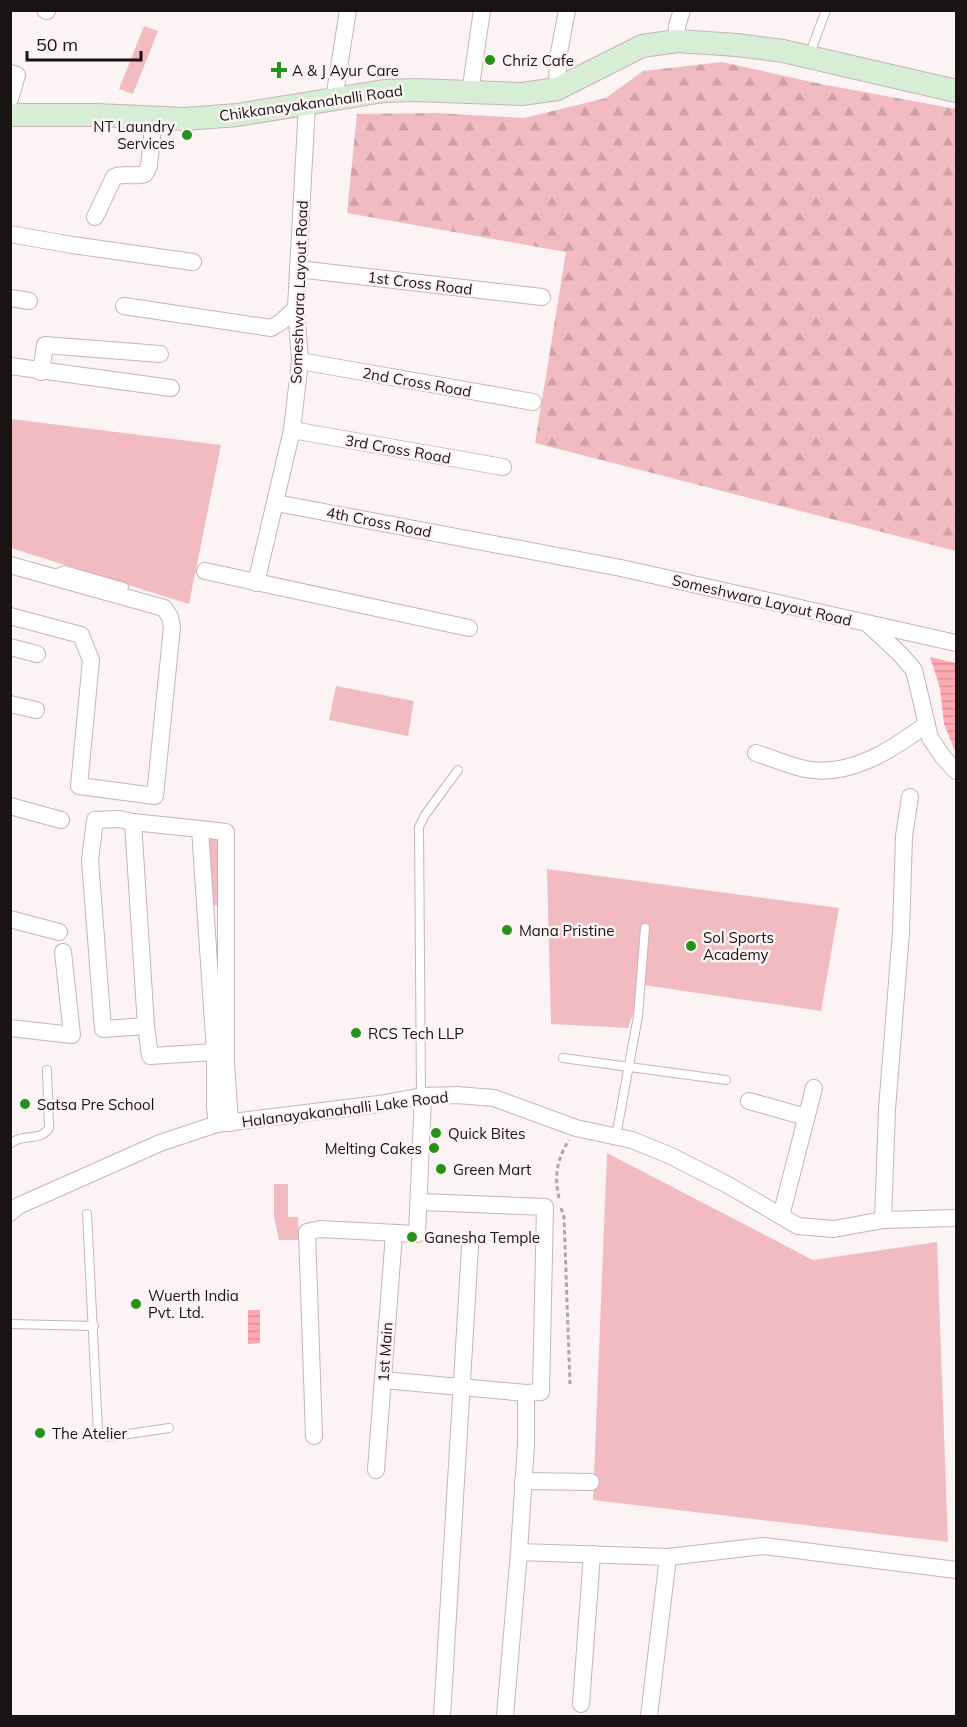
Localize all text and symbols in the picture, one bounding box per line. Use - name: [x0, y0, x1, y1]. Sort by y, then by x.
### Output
- scale bar: [27, 24, 141, 62]
- text: 50 m: [36, 33, 78, 56]
- place label: Chriz Cafe: [502, 51, 574, 70]
- marker: Chriz Cafe: [483, 53, 497, 67]
- marker: A & J Ayur Care: [270, 61, 288, 79]
- place label: A & J Ayur Care: [292, 61, 399, 80]
- street label: Chikkanayakanahalli Road: [218, 81, 404, 125]
- place label: NT Laundry Services: [93, 117, 175, 153]
- marker: NT Laundry Services: [180, 128, 194, 142]
- street label: Someshwara Layout Road: [286, 200, 312, 384]
- street label: 1st Cross Road: [367, 267, 473, 299]
- street label: 2nd Cross Road: [361, 363, 473, 401]
- street label: 3rd Cross Road: [344, 430, 452, 468]
- street label: 4th Cross Road: [325, 502, 433, 542]
- street label: Someshwara Layout Road: [670, 570, 854, 630]
- place label: Mana Pristine: [519, 921, 614, 940]
- marker: Mana Pristine: [500, 923, 514, 937]
- place label: Sol Sports Academy: [703, 928, 774, 964]
- marker: Sol Sports Academy: [684, 939, 698, 953]
- place label: RCS Tech LLP: [368, 1024, 464, 1043]
- marker: RCS Tech LLP: [349, 1026, 363, 1040]
- street label: Halanayakanahalli Lake Road: [241, 1087, 449, 1131]
- place label: Satsa Pre School: [37, 1095, 154, 1114]
- marker: Satsa Pre School: [18, 1097, 32, 1111]
- place label: Quick Bites: [448, 1124, 525, 1143]
- marker: Quick Bites: [429, 1126, 443, 1140]
- place label: Melting Cakes: [325, 1139, 422, 1158]
- marker: Melting Cakes: [427, 1141, 441, 1155]
- place label: Green Mart: [453, 1160, 531, 1179]
- marker: Green Mart: [434, 1162, 448, 1176]
- place label: Ganesha Temple: [424, 1228, 540, 1247]
- marker: Ganesha Temple: [405, 1230, 419, 1244]
- place label: Wuerth India Pvt. Ltd.: [148, 1286, 239, 1322]
- marker: Wuerth India Pvt. Ltd.: [129, 1297, 143, 1311]
- street label: 1st Main: [373, 1322, 397, 1382]
- place label: The Atelier: [52, 1424, 127, 1443]
- marker: The Atelier: [33, 1426, 47, 1440]

